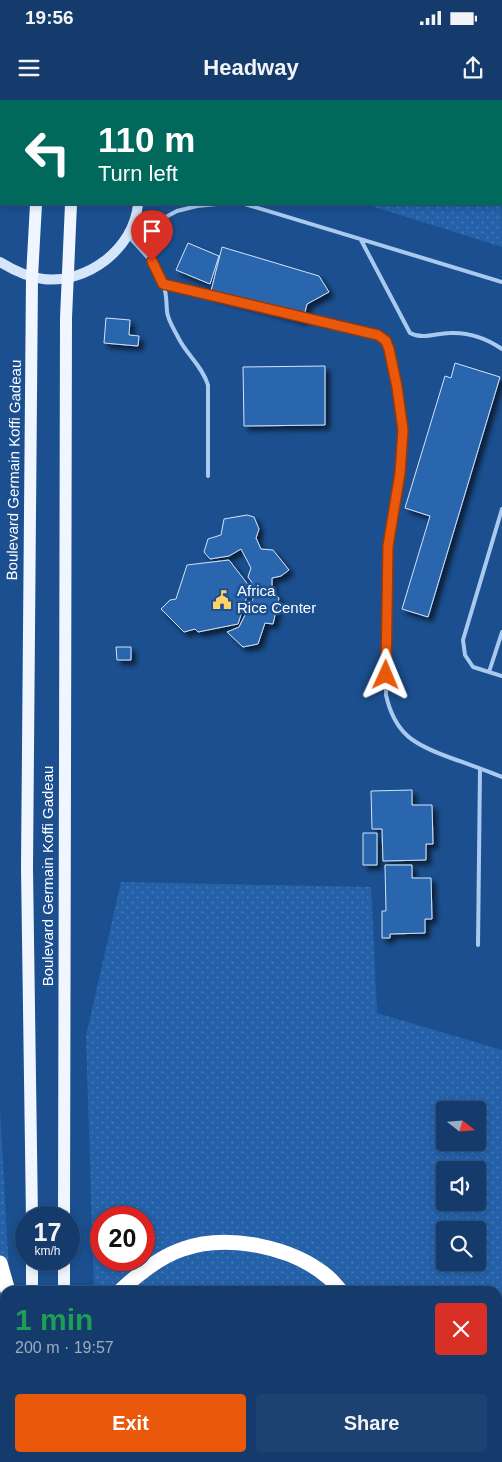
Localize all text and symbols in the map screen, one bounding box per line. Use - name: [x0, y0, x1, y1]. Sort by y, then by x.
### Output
- text: 19:56: [25, 7, 74, 28]
- icon: menu: [15, 54, 43, 82]
- icon: share: [459, 54, 487, 82]
- text: Headway: [203, 55, 299, 80]
- icon: left: [15, 120, 80, 185]
- text: 110 m: [98, 120, 195, 159]
- text: Turn left: [98, 161, 178, 186]
- pin: [131, 210, 173, 261]
- icon: arrive: [138, 217, 166, 245]
- street label: Boulevard Germain Koffi Gadeau: [3, 360, 24, 580]
- place label: Africa Rice Center: [237, 582, 316, 616]
- public building icon: Africa Rice Center: [211, 589, 233, 611]
- position arrow: [359, 648, 411, 700]
- street label: Boulevard Germain Koffi Gadeau: [39, 766, 56, 986]
- north arrow: [436, 1101, 486, 1151]
- map controls: [436, 1101, 486, 1271]
- button: sound: [436, 1161, 486, 1211]
- speed limit sign: 20: [90, 1206, 155, 1271]
- text: 17: [34, 1218, 61, 1246]
- button: search: [436, 1221, 486, 1271]
- text: km/h: [34, 1244, 61, 1258]
- text: 1 min: [15, 1303, 93, 1336]
- button: close: [435, 1303, 487, 1355]
- text: 200 m · 19:57: [15, 1339, 114, 1356]
- button: Exit: [15, 1394, 246, 1452]
- button: Share: [256, 1394, 487, 1452]

